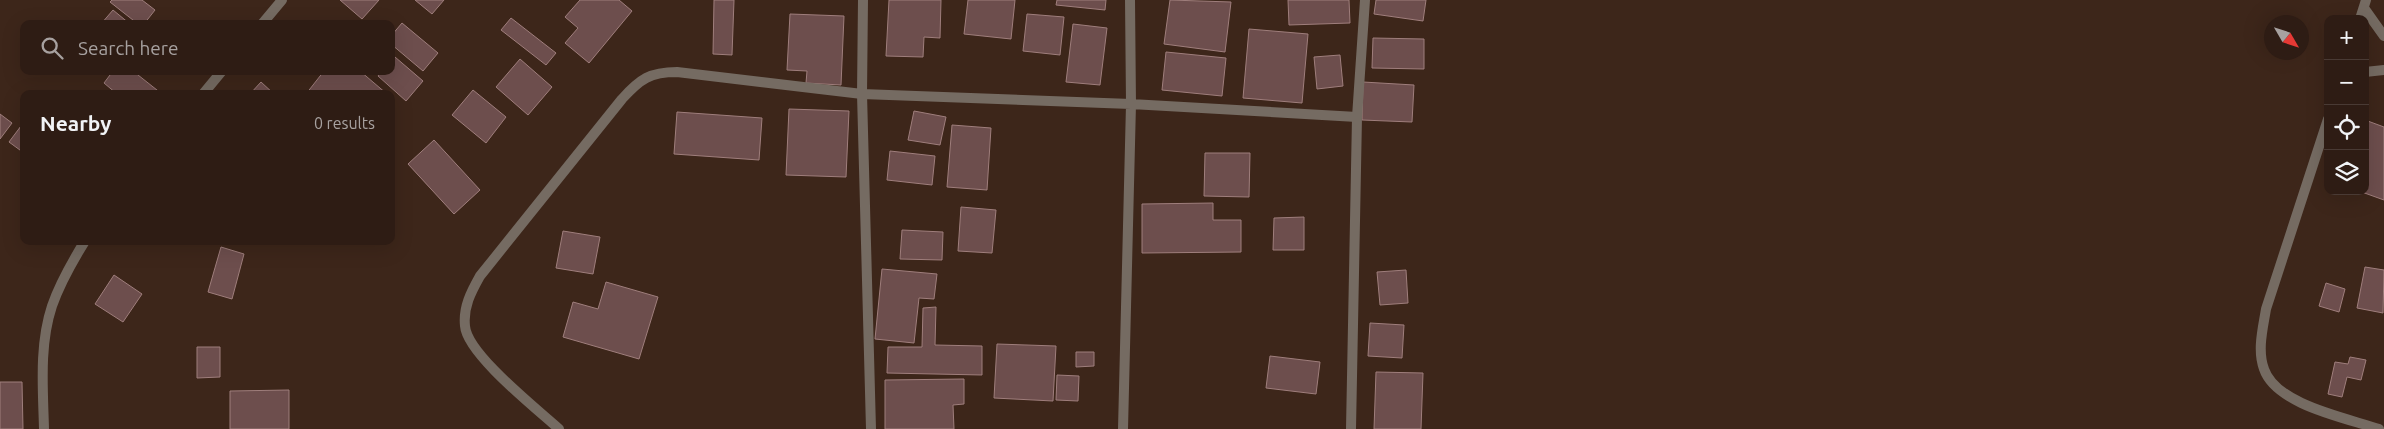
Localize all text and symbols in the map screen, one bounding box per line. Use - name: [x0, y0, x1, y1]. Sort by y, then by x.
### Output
- north arrow: [2264, 15, 2309, 60]
- map controls: [2324, 15, 2369, 195]
- button: +: [2324, 15, 2369, 60]
- search box: [20, 20, 395, 75]
- icon: search: [38, 34, 66, 62]
- text: Search here: [78, 37, 178, 59]
- button: −: [2324, 60, 2369, 105]
- button: locate: [2324, 105, 2369, 150]
- text: Nearby: [40, 111, 111, 135]
- text: 0 results: [314, 114, 375, 132]
- button: layers: [2324, 150, 2369, 195]

